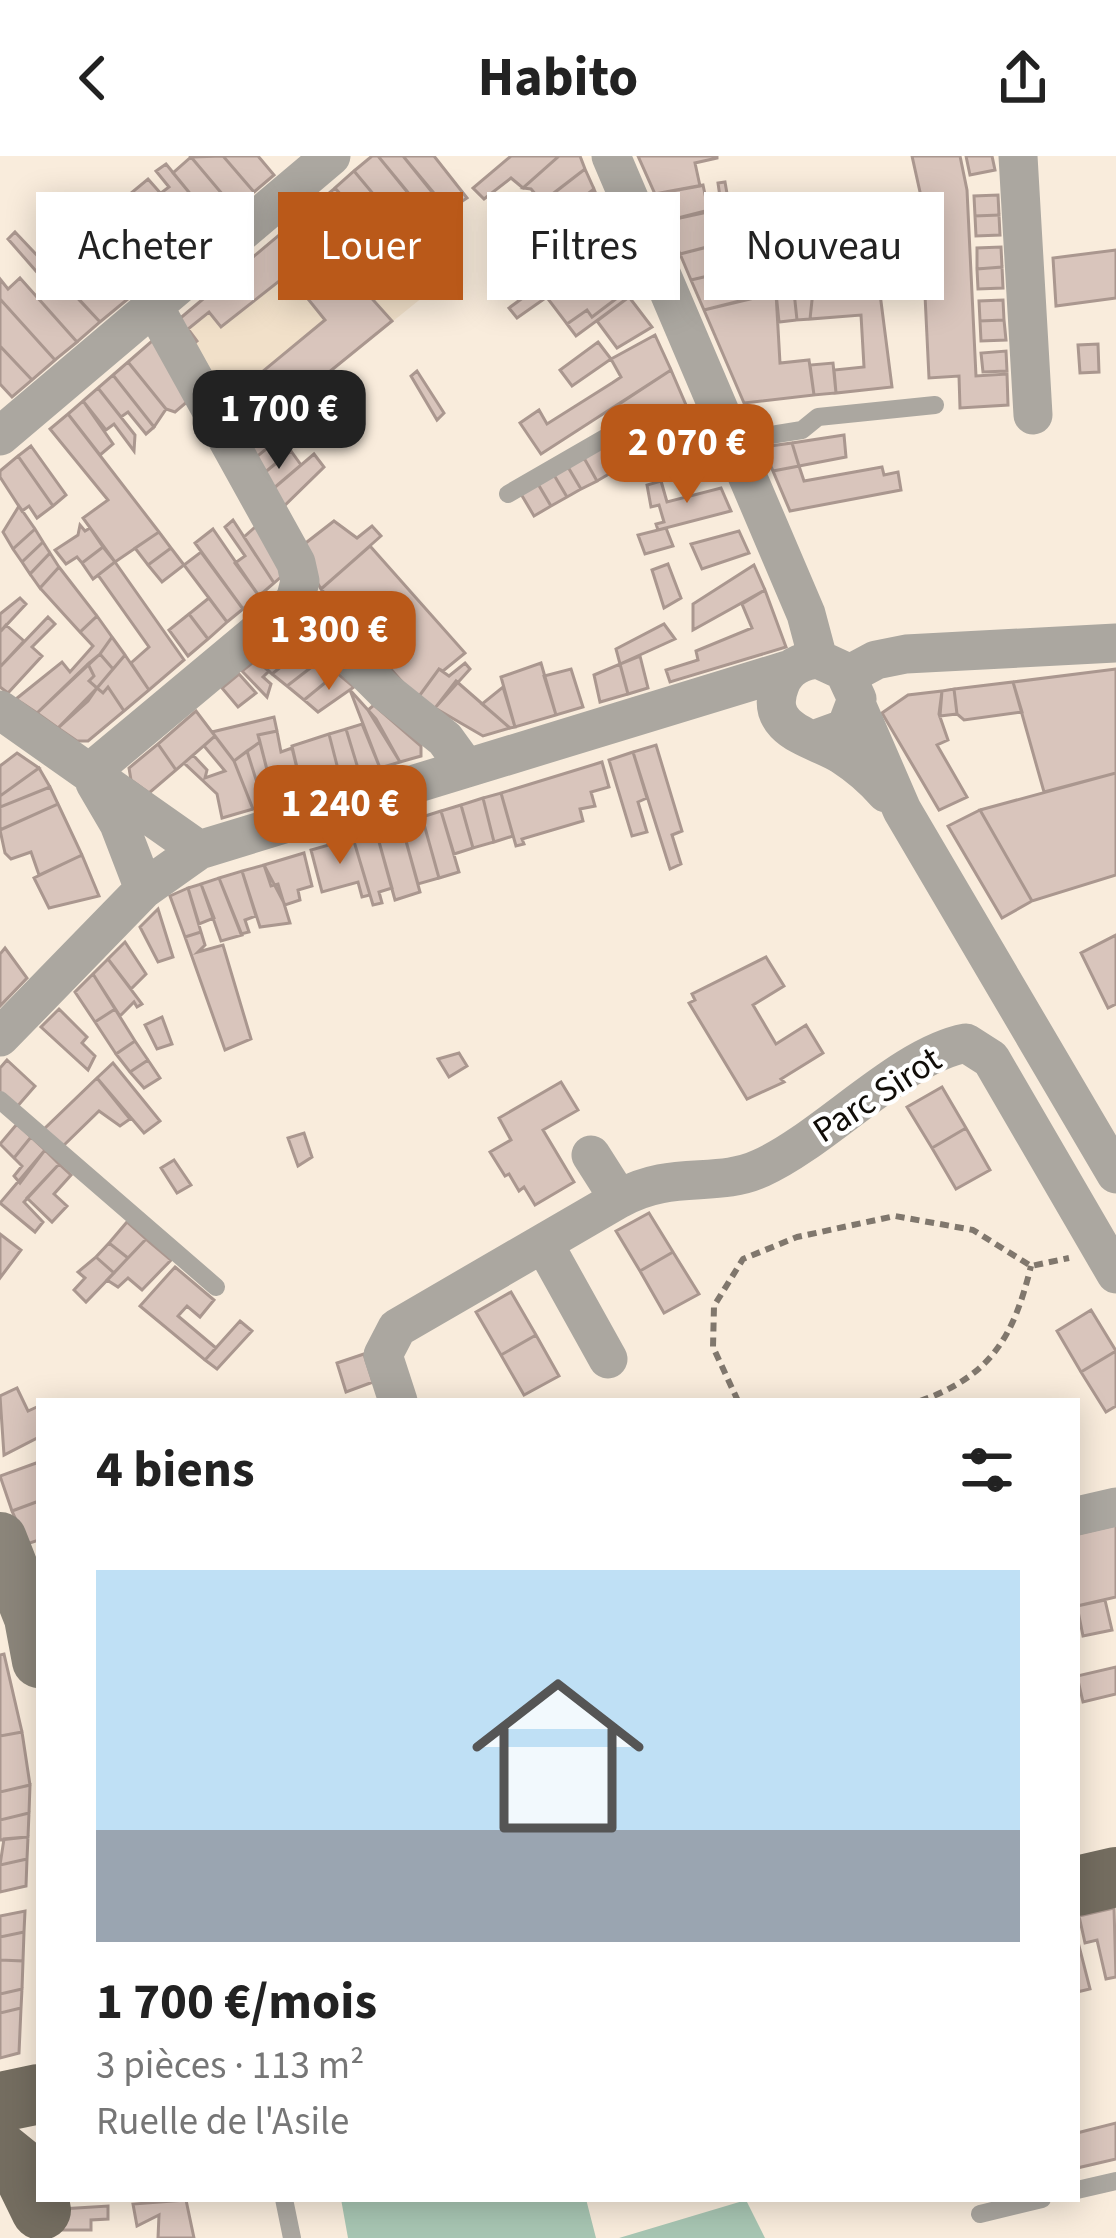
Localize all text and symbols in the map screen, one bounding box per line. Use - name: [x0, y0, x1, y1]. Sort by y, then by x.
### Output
- text: Habito: [478, 40, 638, 117]
- icon: back: [60, 45, 126, 111]
- icon: share: [990, 45, 1056, 111]
- chip: Acheter: [36, 192, 254, 300]
- chip: Louer: [278, 192, 463, 300]
- chip: Filtres: [487, 192, 680, 300]
- chip: Nouveau: [704, 192, 944, 300]
- pin: 1 700 €: [168, 370, 390, 472]
- text: 1 700 €: [220, 381, 338, 437]
- pin: 2 070 €: [576, 404, 798, 506]
- text: 2 070 €: [628, 415, 746, 471]
- pin: 1 300 €: [218, 591, 440, 693]
- text: 1 300 €: [270, 602, 388, 658]
- pin: 1 240 €: [229, 765, 451, 867]
- text: 1 240 €: [281, 776, 399, 832]
- street label: Parc Sirot: [803, 1034, 951, 1156]
- text: 4 biens: [96, 1434, 255, 1506]
- icon: filters: [954, 1437, 1020, 1503]
- icon: home: [450, 1648, 666, 1864]
- text: 1 700 €/mois: [96, 1966, 377, 2038]
- text: 3 pièces · 113 m²: [96, 2038, 364, 2094]
- text: Ruelle de l'Asile: [96, 2094, 349, 2150]

